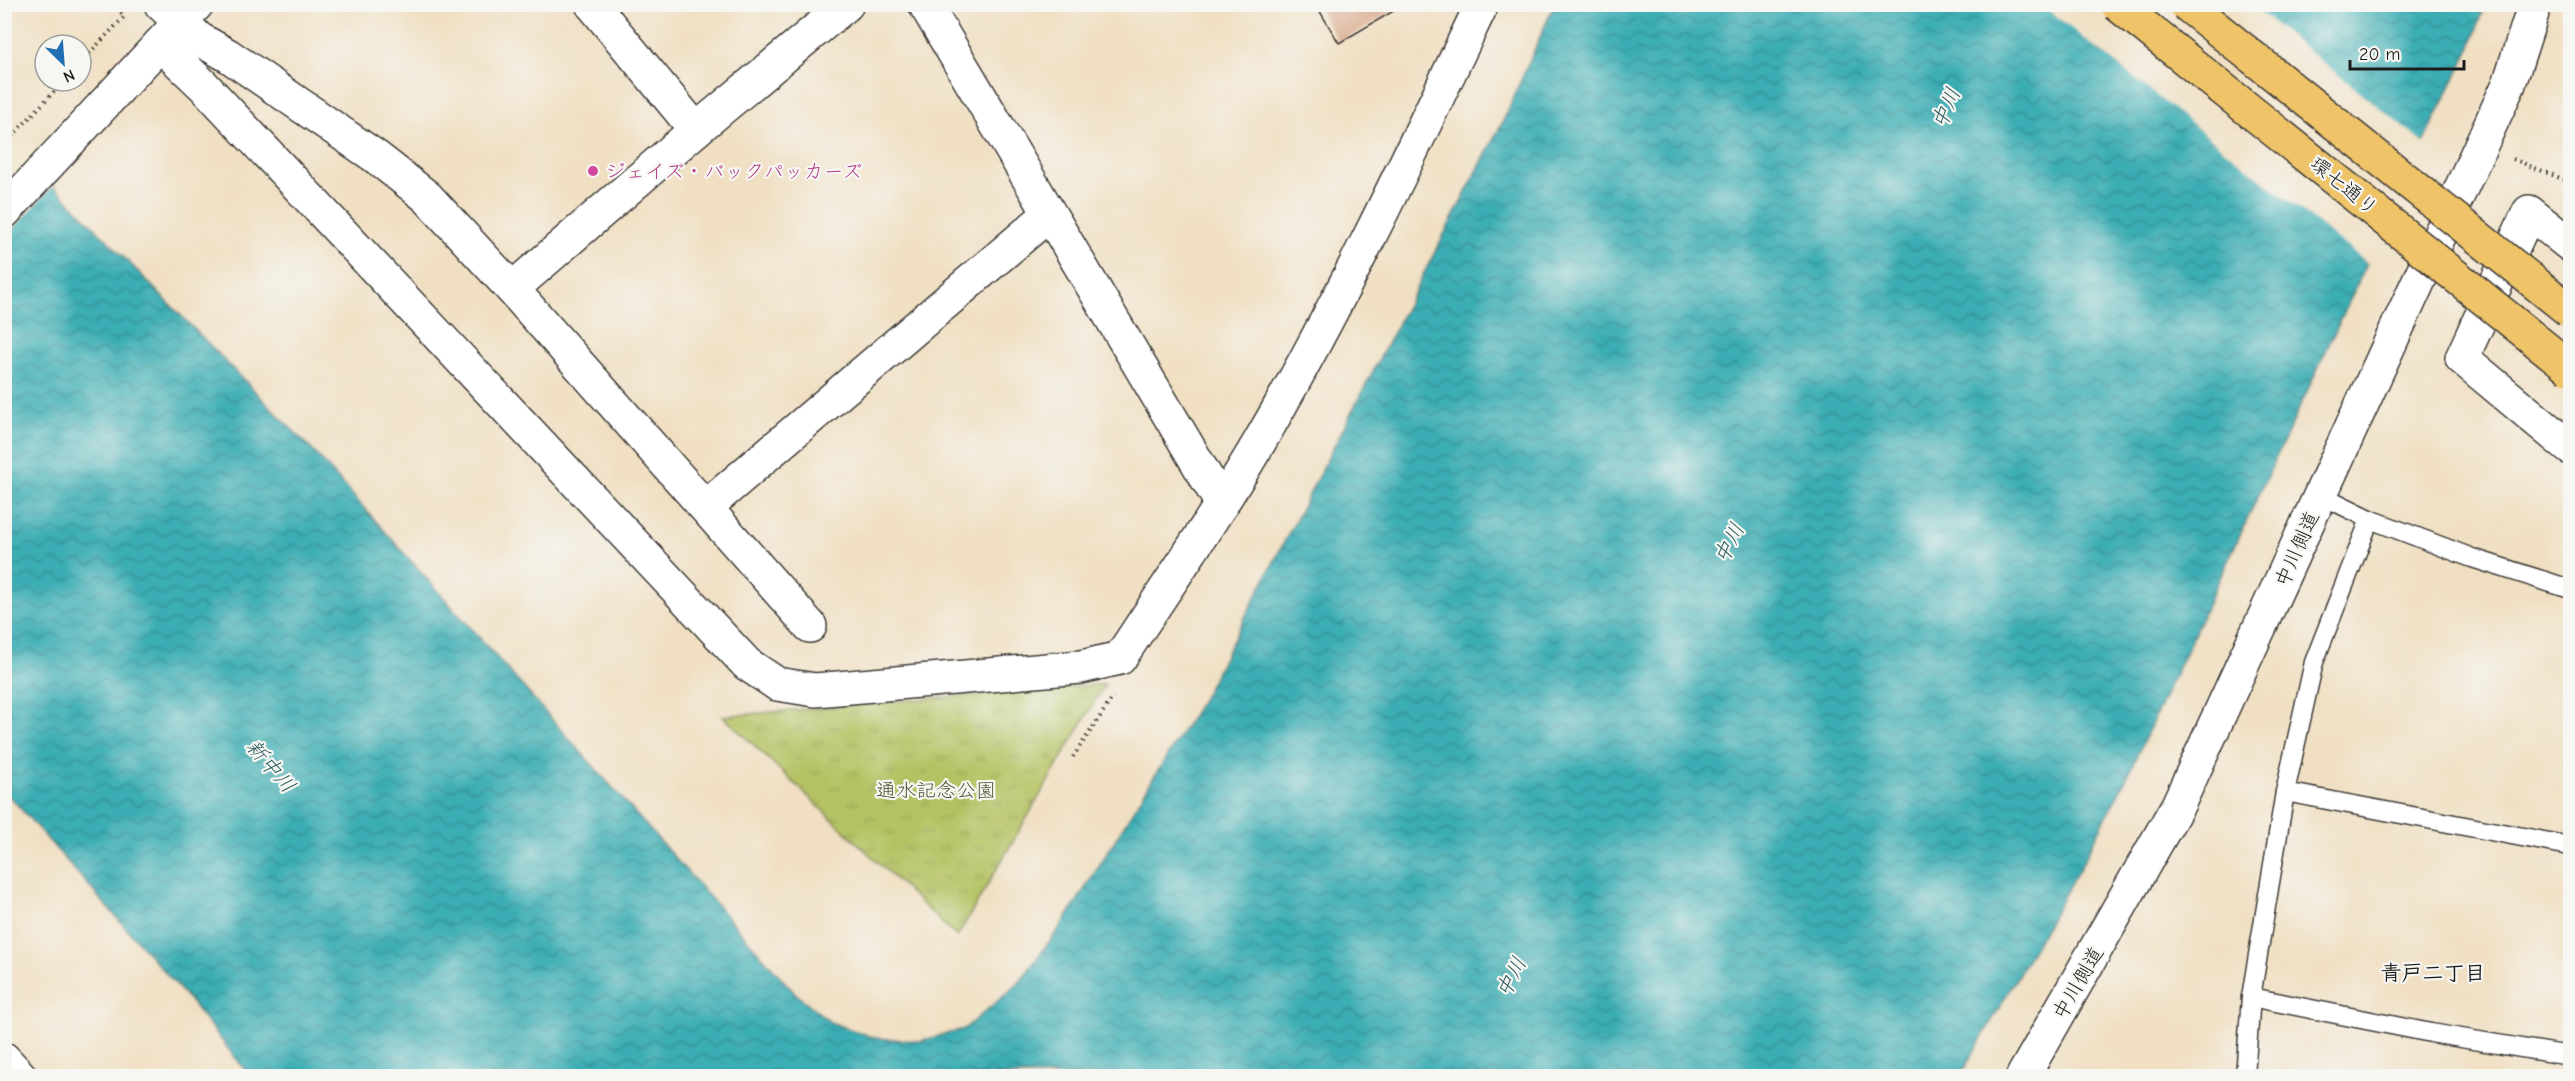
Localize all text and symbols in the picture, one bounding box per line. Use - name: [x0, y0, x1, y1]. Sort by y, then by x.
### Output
- north arrow: [33, 33, 93, 93]
- scale bar: [2350, 33, 2464, 71]
- text: 20 m: [2359, 44, 2400, 65]
- text: N: [60, 65, 77, 86]
- water label: 中川: [1927, 84, 1965, 132]
- street label: 環七通り: [2306, 152, 2382, 220]
- place label: ジェイズ・バックパッカーズ: [605, 160, 862, 183]
- marker: ジェイズ・バックパッカーズ: [586, 164, 600, 178]
- street label: 中川側道: [2270, 508, 2324, 590]
- water label: 中川: [1709, 519, 1749, 567]
- water label: 新中川: [241, 734, 301, 798]
- park label: 通水記念公園: [876, 779, 996, 802]
- street label: 中川側道: [2048, 943, 2108, 1023]
- water label: 中川: [1491, 953, 1531, 1001]
- district label: 青戸二丁目: [2381, 961, 2486, 985]

